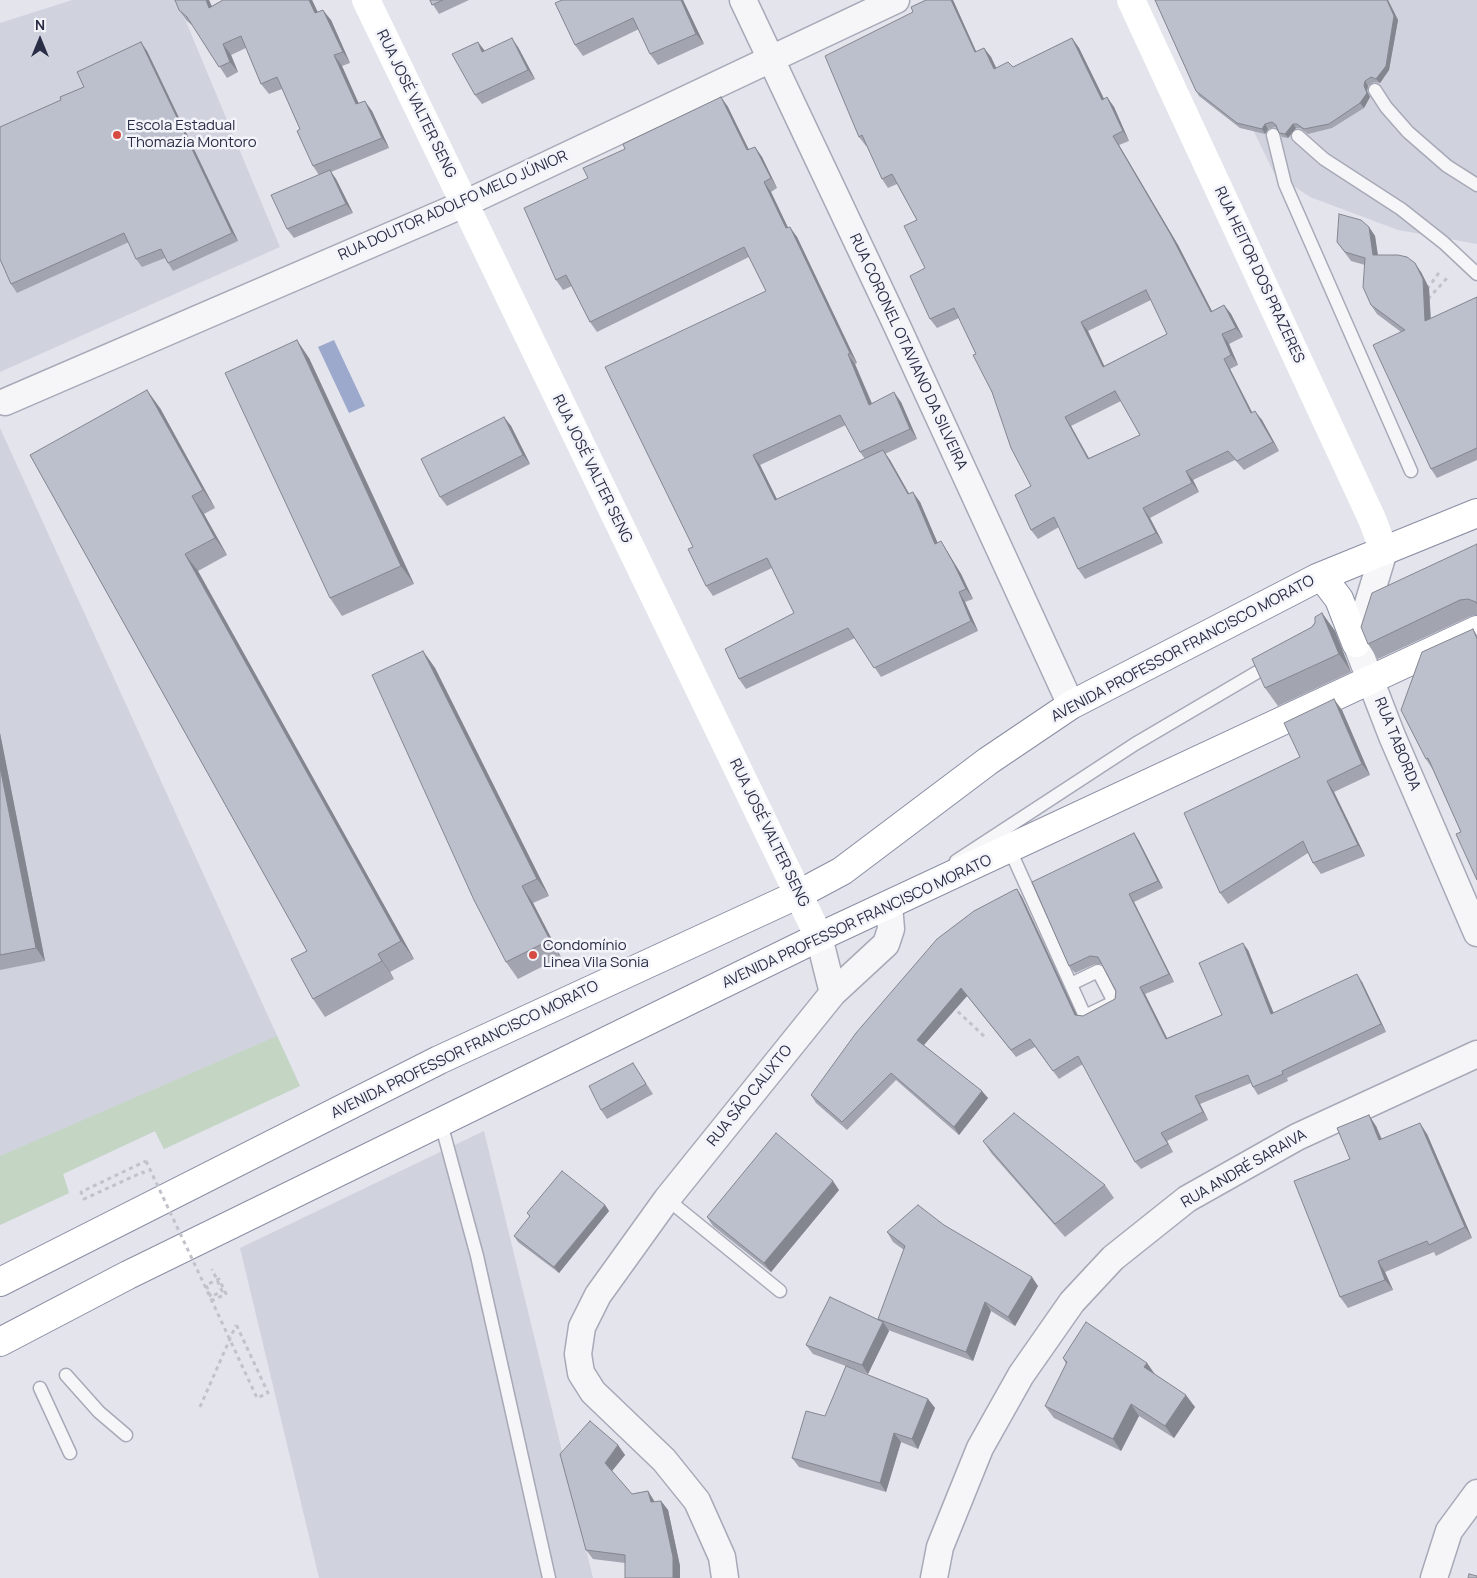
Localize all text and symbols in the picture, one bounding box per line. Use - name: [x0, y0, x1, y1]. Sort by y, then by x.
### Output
- north arrow: [15, 15, 65, 65]
- text: N: [35, 15, 45, 34]
- street label: RUA JOSÉ VALTER SENG: [372, 27, 460, 181]
- place label: Escola Estadual Thomazia Montoro: [127, 117, 257, 152]
- marker: Escola Estadual Thomazia Montoro: [111, 129, 123, 141]
- street label: RUA DOUTOR ADOLFO MELO JÚNIOR: [336, 147, 570, 265]
- street label: RUA HEITOR DOS PRAZERES: [1210, 184, 1308, 366]
- street label: RUA CORONEL OTAVIANO DA SILVEIRA: [845, 231, 971, 473]
- street label: RUA JOSÉ VALTER SENG: [548, 392, 636, 546]
- street label: AVENIDA PROFESSOR FRANCISCO MORATO: [1048, 572, 1318, 726]
- street label: RUA TABORDA: [1370, 695, 1424, 793]
- street label: RUA JOSÉ VALTER SENG: [725, 756, 813, 910]
- street label: AVENIDA PROFESSOR FRANCISCO MORATO: [719, 851, 995, 993]
- place label: Condomínio Linea Vila Sonia: [543, 937, 649, 972]
- marker: Condomínio Linea Vila Sonia: [527, 949, 539, 961]
- street label: AVENIDA PROFESSOR FRANCISCO MORATO: [328, 977, 602, 1123]
- street label: RUA SÃO CALIXTO: [704, 1042, 796, 1150]
- street label: RUA ANDRÉ SARAIVA: [1178, 1126, 1310, 1212]

